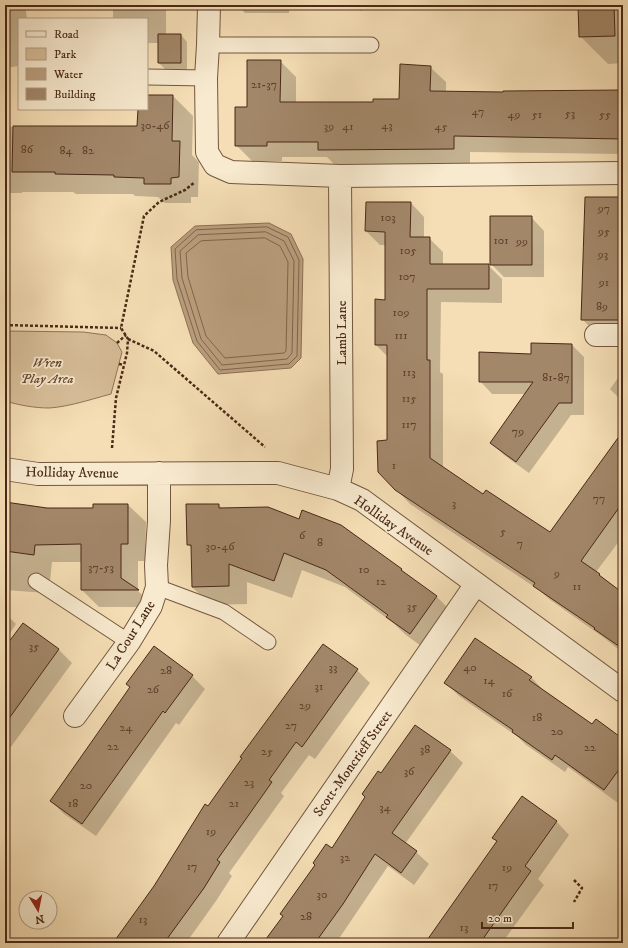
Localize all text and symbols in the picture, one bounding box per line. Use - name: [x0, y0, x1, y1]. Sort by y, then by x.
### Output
- legend: [18, 18, 148, 110]
- text: Road: [54, 27, 79, 42]
- text: Park: [54, 47, 76, 62]
- text: Water: [53, 67, 83, 82]
- house number: 21-37: [251, 77, 277, 92]
- text: Building: [54, 87, 95, 102]
- house number: 47: [472, 104, 484, 119]
- house number: 53: [565, 106, 575, 121]
- house number: 49: [508, 107, 520, 122]
- house number: 51: [532, 107, 542, 122]
- house number: 55: [599, 107, 611, 122]
- house number: 30-46: [141, 118, 170, 133]
- house number: 43: [381, 118, 393, 133]
- house number: 39: [324, 119, 334, 134]
- house number: 41: [342, 119, 354, 134]
- house number: 45: [435, 119, 447, 134]
- house number: 86: [21, 142, 34, 157]
- house number: 84: [60, 143, 74, 158]
- house number: 82: [82, 143, 94, 158]
- house number: 97: [597, 201, 610, 216]
- house number: 103: [380, 210, 396, 225]
- house number: 95: [597, 224, 610, 239]
- house number: 101: [493, 233, 509, 248]
- house number: 99: [515, 234, 528, 249]
- house number: 105: [400, 243, 416, 258]
- house number: 93: [597, 247, 608, 262]
- house number: 107: [398, 269, 416, 284]
- house number: 91: [598, 275, 609, 290]
- house number: 89: [596, 299, 608, 314]
- street label: Lamb Lane: [333, 300, 351, 366]
- house number: 109: [393, 305, 409, 320]
- house number: 111: [394, 328, 408, 343]
- park label: Wren Play Area: [20, 354, 74, 388]
- house number: 113: [402, 365, 416, 380]
- house number: 81-87: [542, 370, 570, 385]
- house number: 115: [402, 391, 416, 406]
- house number: 117: [401, 417, 417, 432]
- house number: 79: [512, 424, 524, 439]
- house number: 1: [392, 458, 396, 473]
- street label: Holliday Avenue: [25, 463, 119, 483]
- house number: 77: [593, 491, 605, 506]
- street label: Holliday Avenue: [350, 492, 437, 560]
- house number: 3: [452, 496, 456, 511]
- house number: 5: [500, 524, 506, 539]
- house number: 6: [299, 528, 306, 543]
- house number: 8: [317, 535, 323, 550]
- house number: 7: [517, 536, 523, 551]
- house number: 30-46: [206, 539, 235, 554]
- house number: 37-53: [88, 560, 114, 575]
- house number: 10: [359, 562, 369, 577]
- house number: 9: [553, 566, 560, 581]
- house number: 12: [376, 574, 386, 589]
- house number: 11: [573, 579, 581, 594]
- street label: La Cour Lane: [102, 597, 160, 674]
- house number: 35: [407, 599, 417, 614]
- house number: 35: [29, 639, 39, 654]
- house number: 33: [329, 660, 337, 675]
- house number: 40: [463, 660, 477, 675]
- house number: 28: [160, 663, 172, 678]
- house number: 14: [483, 673, 496, 688]
- house number: 31: [315, 679, 323, 694]
- house number: 26: [147, 682, 160, 697]
- house number: 16: [502, 686, 513, 701]
- house number: 29: [299, 698, 311, 713]
- street label: Scott-Moncrieff Street: [309, 706, 397, 820]
- house number: 18: [532, 710, 542, 725]
- house number: 27: [285, 718, 297, 733]
- house number: 24: [120, 720, 133, 735]
- house number: 20: [551, 724, 563, 739]
- house number: 22: [107, 739, 119, 754]
- house number: 22: [584, 740, 596, 755]
- house number: 38: [420, 742, 430, 757]
- house number: 25: [261, 744, 273, 759]
- house number: 36: [404, 764, 415, 779]
- house number: 23: [244, 775, 254, 790]
- house number: 20: [80, 778, 92, 793]
- house number: 18: [68, 796, 78, 811]
- house number: 21: [229, 796, 239, 811]
- house number: 34: [379, 800, 392, 815]
- house number: 19: [206, 824, 216, 839]
- house number: 32: [340, 850, 350, 865]
- house number: 17: [187, 859, 197, 874]
- house number: 19: [502, 860, 512, 875]
- house number: 17: [488, 878, 498, 893]
- house number: 30: [317, 887, 327, 902]
- north arrow: [18, 890, 58, 930]
- scale bar: [482, 904, 573, 930]
- house number: 28: [300, 909, 312, 924]
- text: N: [34, 911, 45, 927]
- text: 20 m: [488, 911, 512, 926]
- house number: 13: [139, 912, 147, 927]
- house number: 13: [460, 920, 468, 935]

